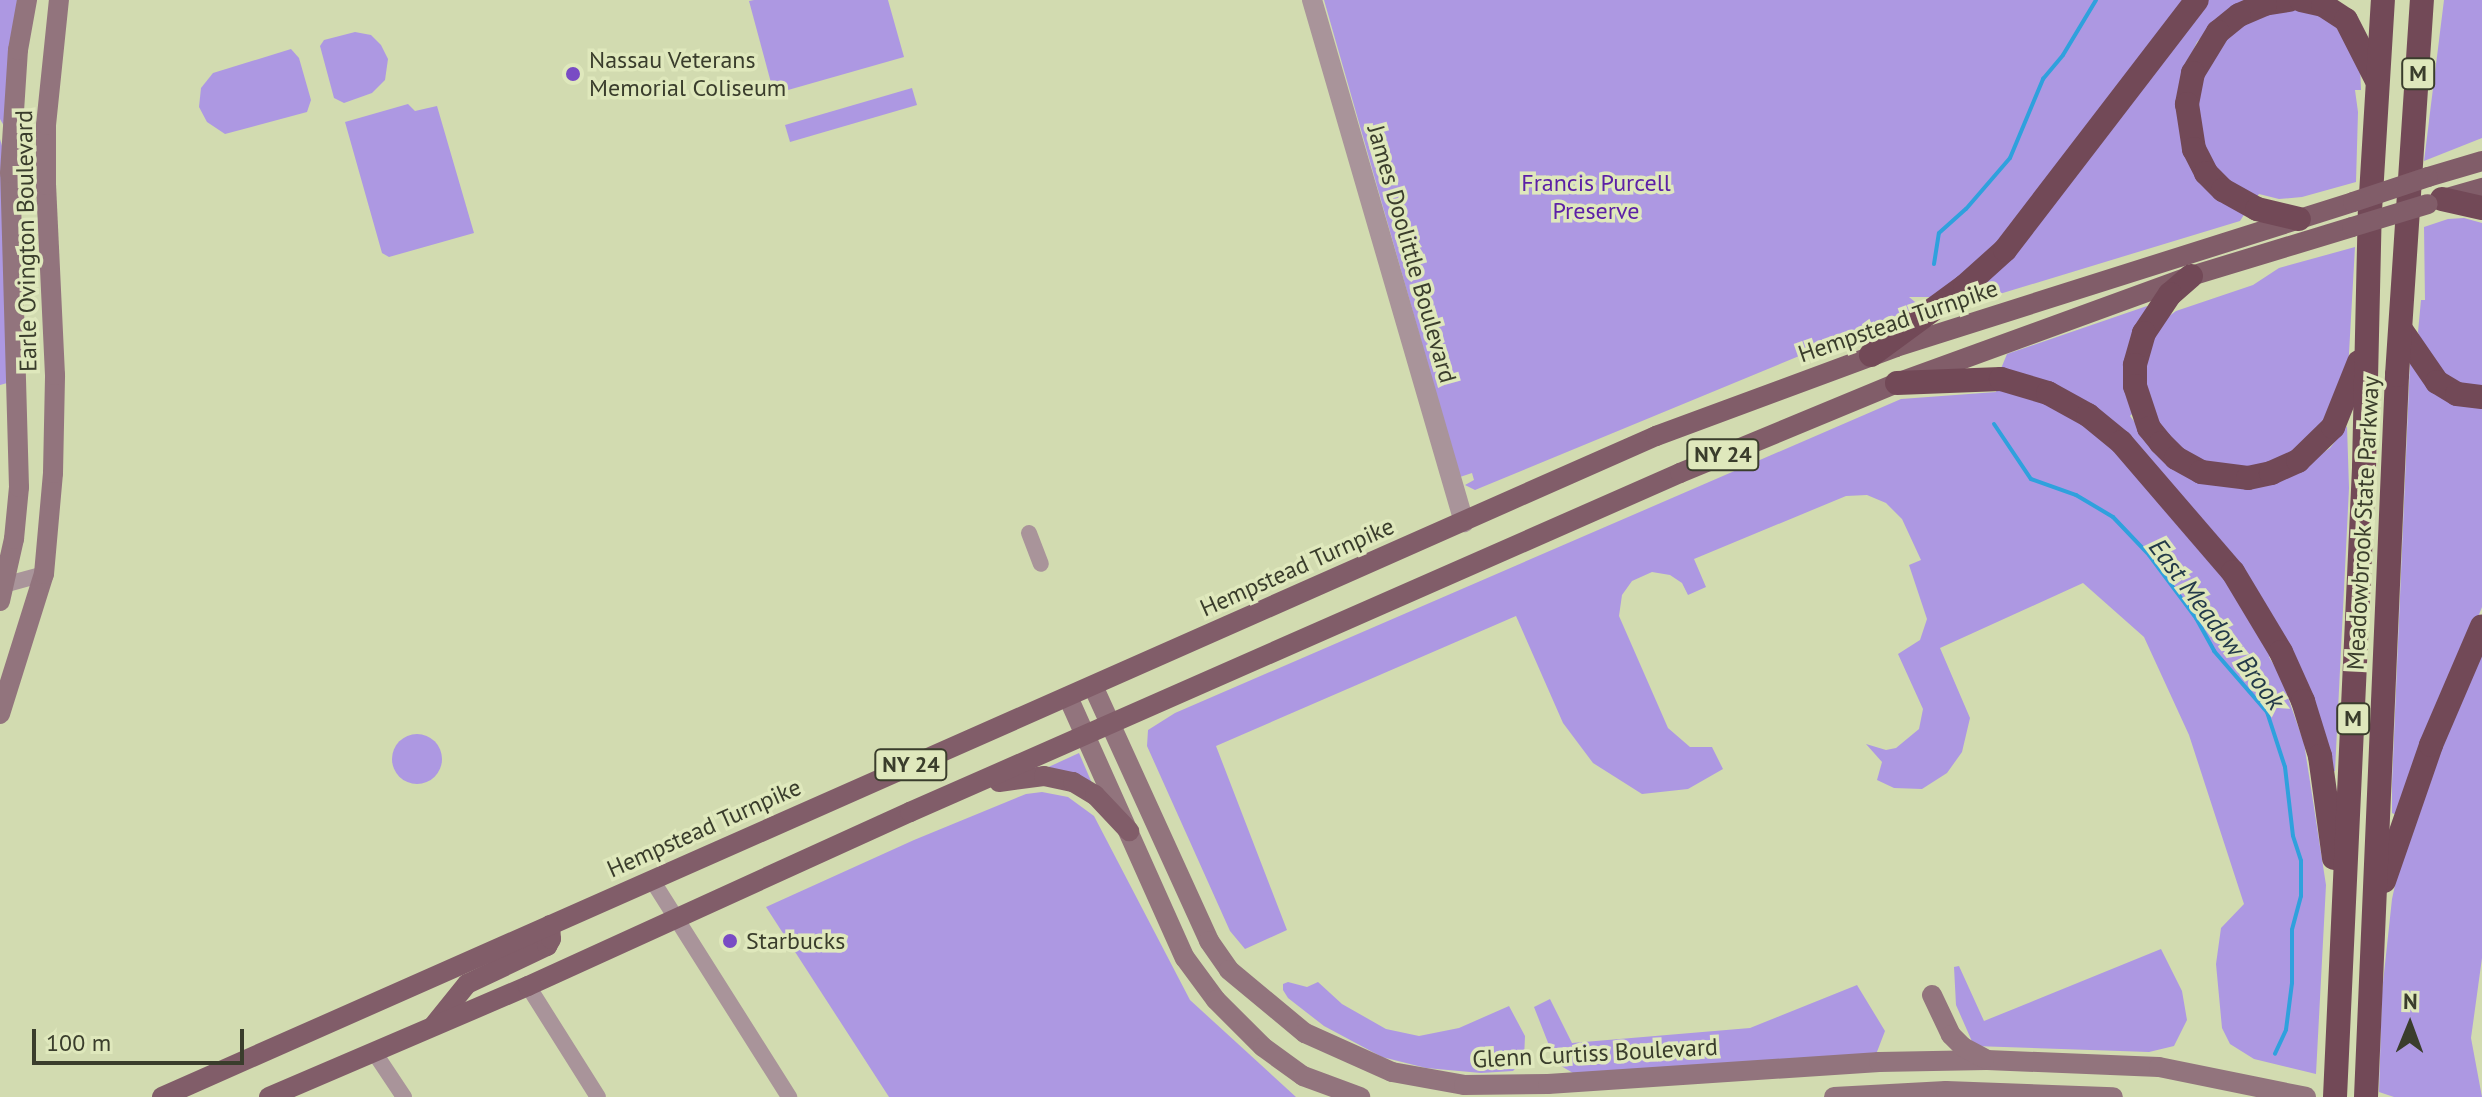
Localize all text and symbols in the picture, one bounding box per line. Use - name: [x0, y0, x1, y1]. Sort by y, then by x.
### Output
- place label: Nassau Veterans Memorial Coliseum: [589, 46, 786, 102]
- road number: M: [2400, 56, 2436, 92]
- marker: Nassau Veterans Memorial Coliseum: [564, 65, 582, 83]
- street label: Earle Ovington Boulevard: [9, 110, 43, 372]
- street label: James Doolittle Boulevard: [1361, 122, 1463, 386]
- park label: Francis Purcell Preserve: [1521, 169, 1671, 225]
- street label: Hempstead Turnpike: [1794, 273, 2002, 369]
- street label: Meadowbrook State Parkway: [2341, 375, 2385, 671]
- road number: NY 24: [1685, 437, 1761, 473]
- street label: Hempstead Turnpike: [1195, 511, 1399, 623]
- water label: East Meadow Brook: [2142, 532, 2292, 716]
- road number: M: [2335, 701, 2371, 737]
- road number: NY 24: [873, 747, 949, 783]
- street label: Hempstead Turnpike: [602, 772, 806, 884]
- place label: Starbucks: [746, 927, 845, 955]
- marker: Starbucks: [721, 932, 739, 950]
- north arrow: [2370, 985, 2450, 1065]
- text: N: [2403, 987, 2418, 1015]
- scale bar: [36, 1013, 248, 1063]
- text: 100 m: [46, 1027, 111, 1058]
- street label: Glenn Curtiss Boulevard: [1471, 1032, 1719, 1074]

